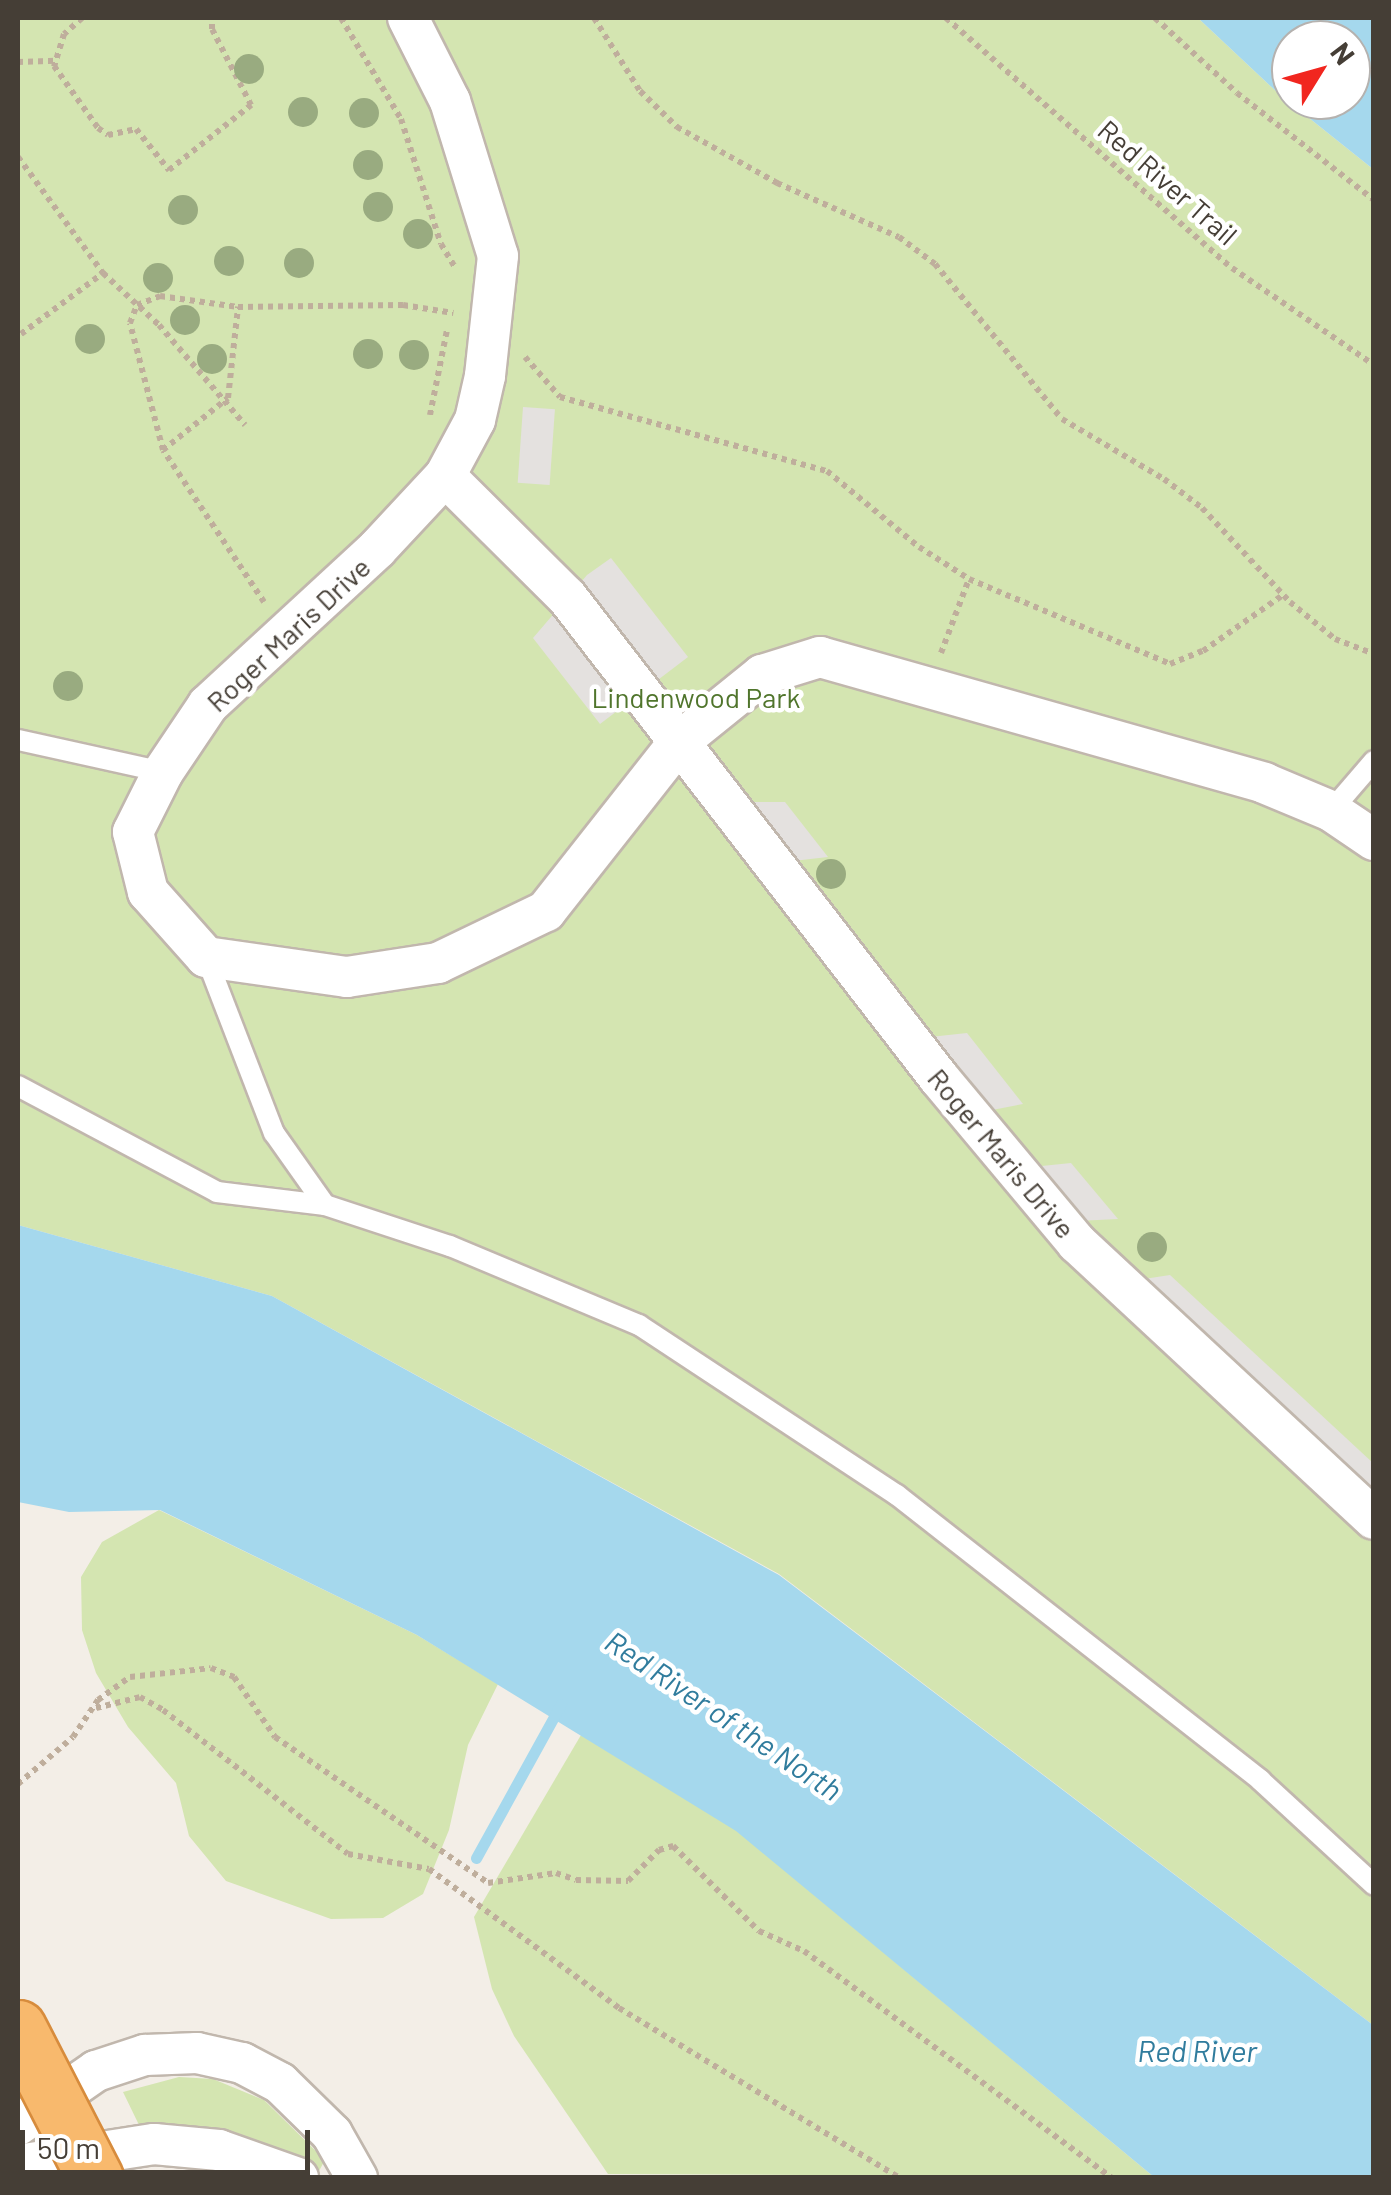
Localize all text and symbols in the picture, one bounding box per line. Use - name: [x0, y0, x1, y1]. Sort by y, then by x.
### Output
- north arrow: [1271, 20, 1371, 120]
- text: N: [1324, 35, 1363, 71]
- street label: Red River Trail: [1092, 113, 1244, 251]
- street label: Roger Maris Drive: [199, 550, 377, 718]
- park label: Lindenwood Park: [591, 680, 801, 714]
- street label: Roger Maris Drive: [921, 1061, 1083, 1245]
- water label: Red River of the North: [599, 1622, 849, 1808]
- water label: Red River: [1137, 2032, 1257, 2068]
- scale bar: [25, 2110, 315, 2172]
- text: 50 m: [37, 2129, 100, 2165]

